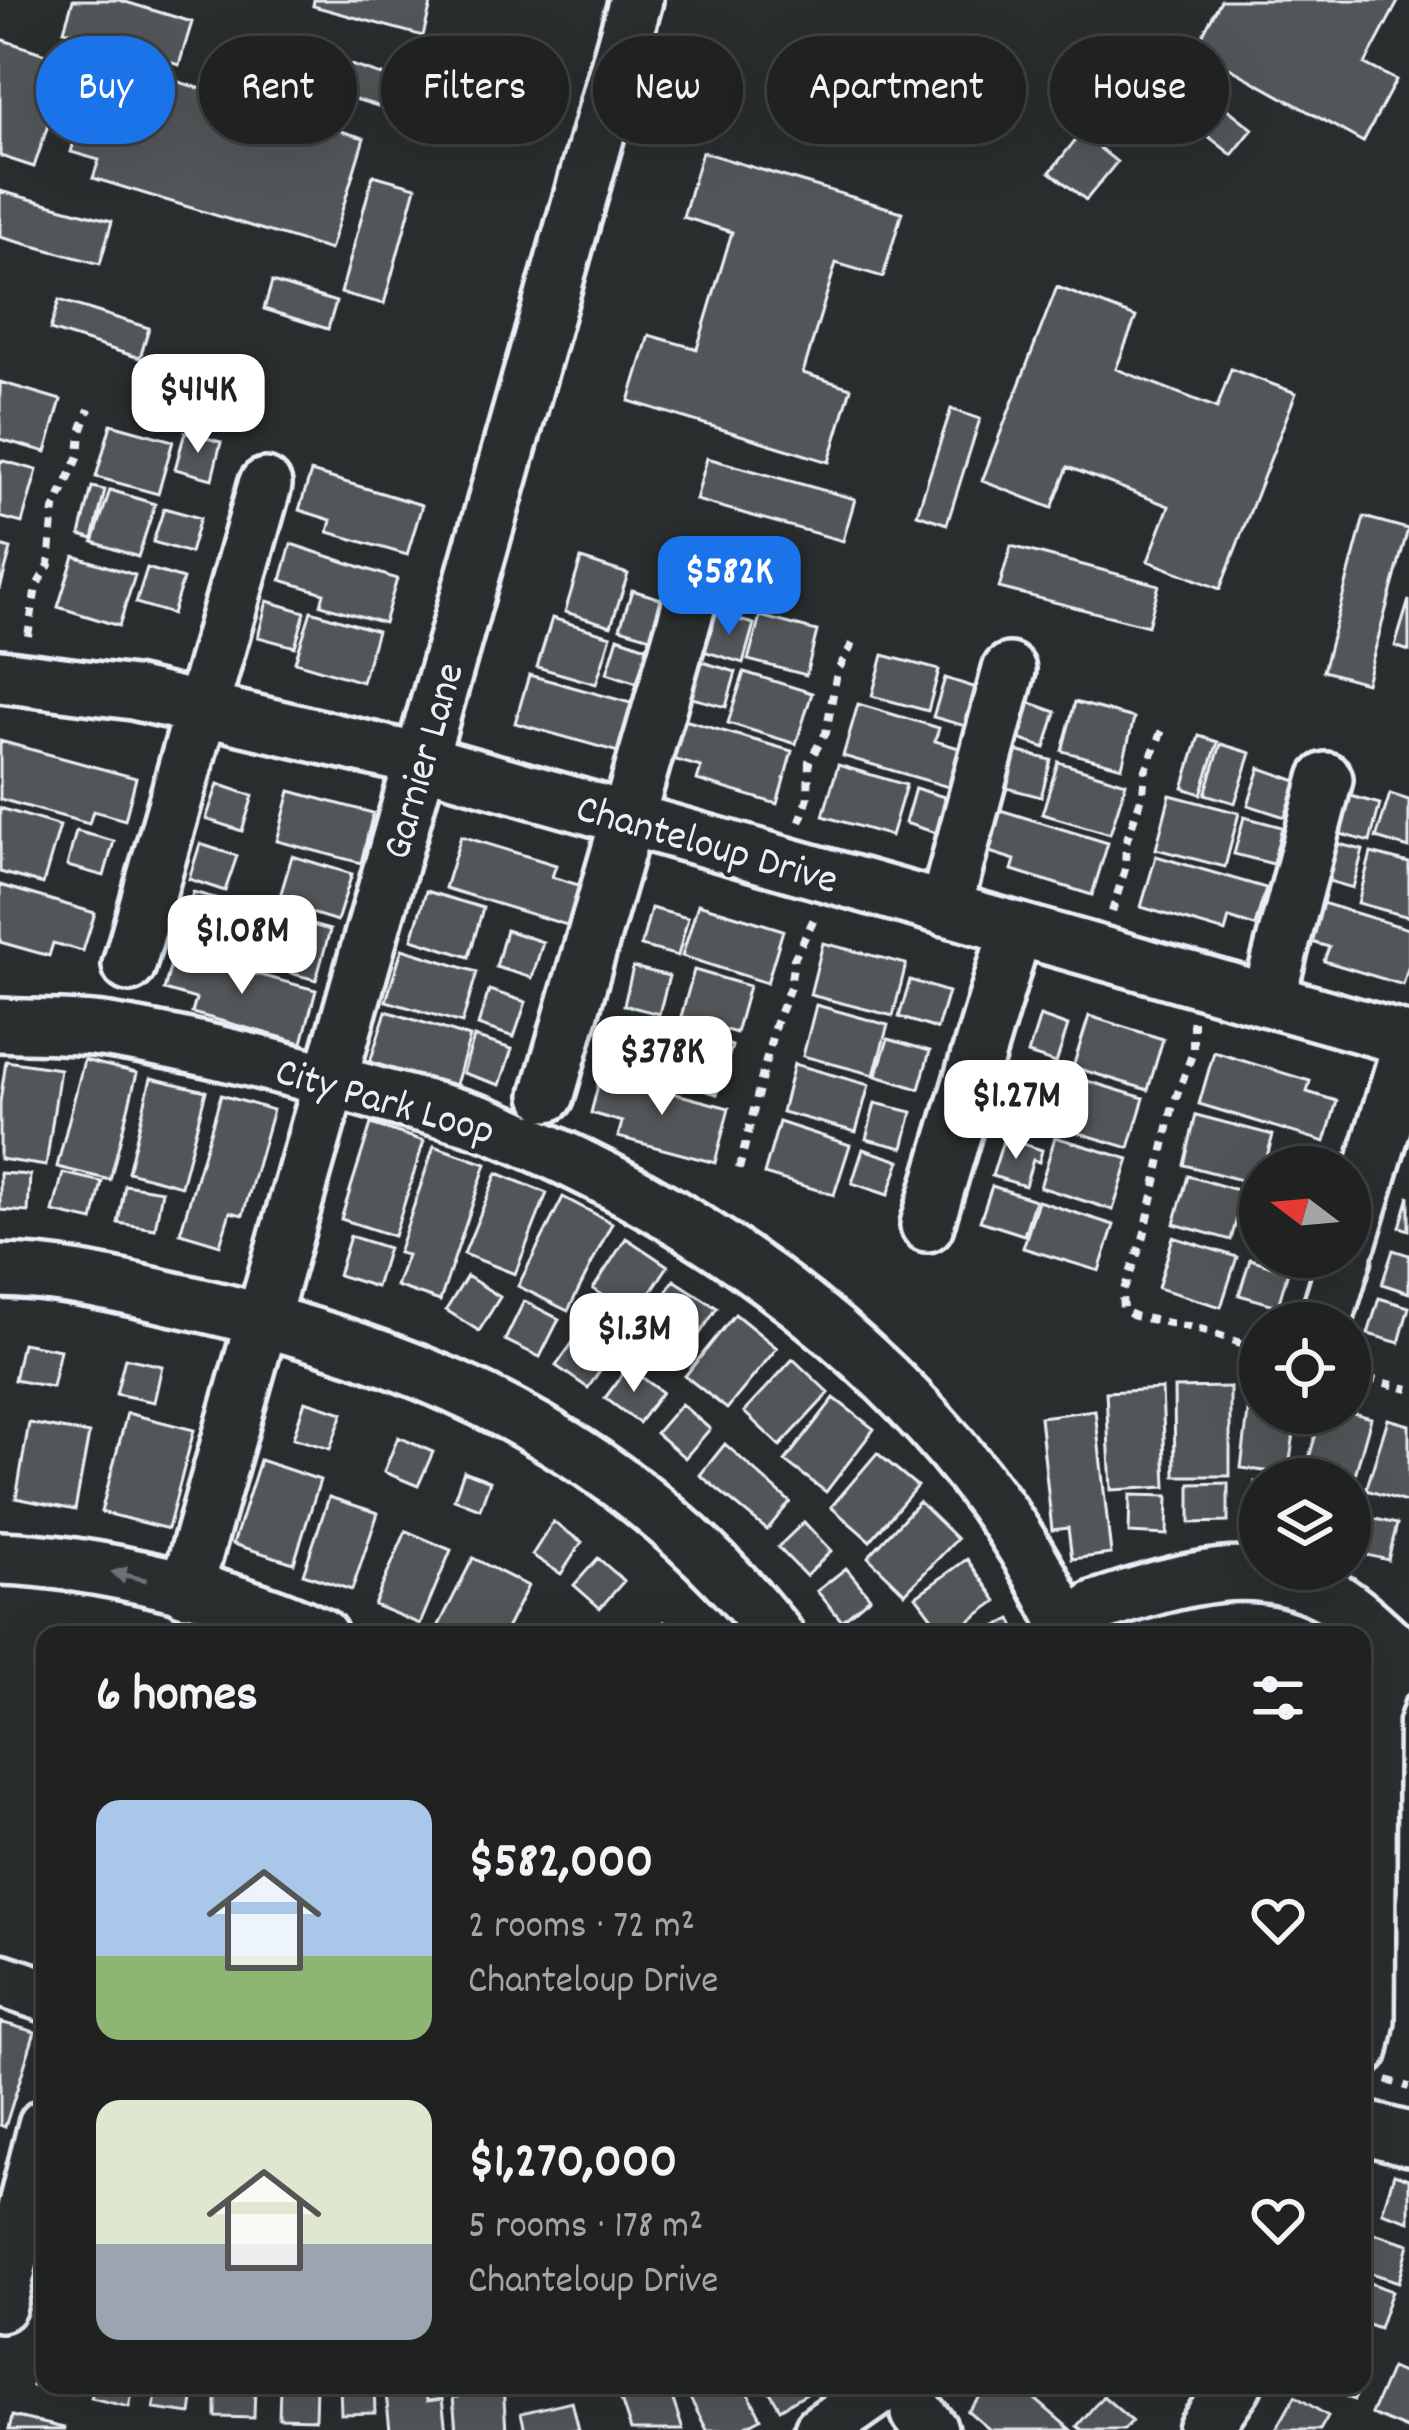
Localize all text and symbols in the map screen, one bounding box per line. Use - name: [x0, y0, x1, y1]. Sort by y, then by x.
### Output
- chip: Buy: [36, 36, 175, 144]
- chip: Rent: [199, 36, 357, 144]
- chip: Filters: [381, 36, 569, 144]
- chip: New: [593, 36, 743, 144]
- chip: Apartment: [767, 36, 1026, 144]
- chip: House: [1050, 36, 1229, 144]
- pin: $414K: [114, 354, 282, 456]
- text: $414K: [159, 365, 237, 420]
- pin: $582K: [645, 536, 813, 638]
- text: $582K: [685, 547, 773, 602]
- street label: Garnier Lane: [370, 657, 483, 867]
- street label: Chanteloup Drive: [568, 782, 844, 914]
- pin: $1.08M: [144, 895, 340, 997]
- text: $1.08M: [195, 906, 289, 961]
- pin: $378K: [578, 1016, 746, 1118]
- text: $378K: [619, 1027, 705, 1082]
- street label: City Park Loop: [267, 1045, 501, 1165]
- pin: $1.27M: [918, 1060, 1114, 1162]
- text: $1.27M: [971, 1071, 1061, 1126]
- north arrow: [1239, 1146, 1371, 1278]
- map controls: [1239, 1146, 1371, 1590]
- pin: $1.3M: [550, 1293, 718, 1395]
- button: locate: [1239, 1302, 1371, 1434]
- text: $1.3M: [597, 1304, 671, 1359]
- button: layers: [1239, 1458, 1371, 1590]
- one-way arrow: [109, 1566, 147, 1585]
- text: 6 homes: [96, 1662, 258, 1734]
- icon: filters: [1245, 1665, 1311, 1731]
- text: $582,000: [468, 1829, 653, 1901]
- icon: home: [192, 1848, 336, 1992]
- icon: heart: [1245, 1887, 1311, 1953]
- text: 2 rooms · 72 m²: [468, 1901, 695, 1956]
- text: Chanteloup Drive: [468, 1956, 719, 2011]
- text: $1,270,000: [468, 2129, 677, 2201]
- icon: home: [192, 2148, 336, 2292]
- icon: heart: [1245, 2187, 1311, 2253]
- text: 5 rooms · 178 m²: [468, 2201, 703, 2256]
- text: Chanteloup Drive: [468, 2256, 719, 2311]

